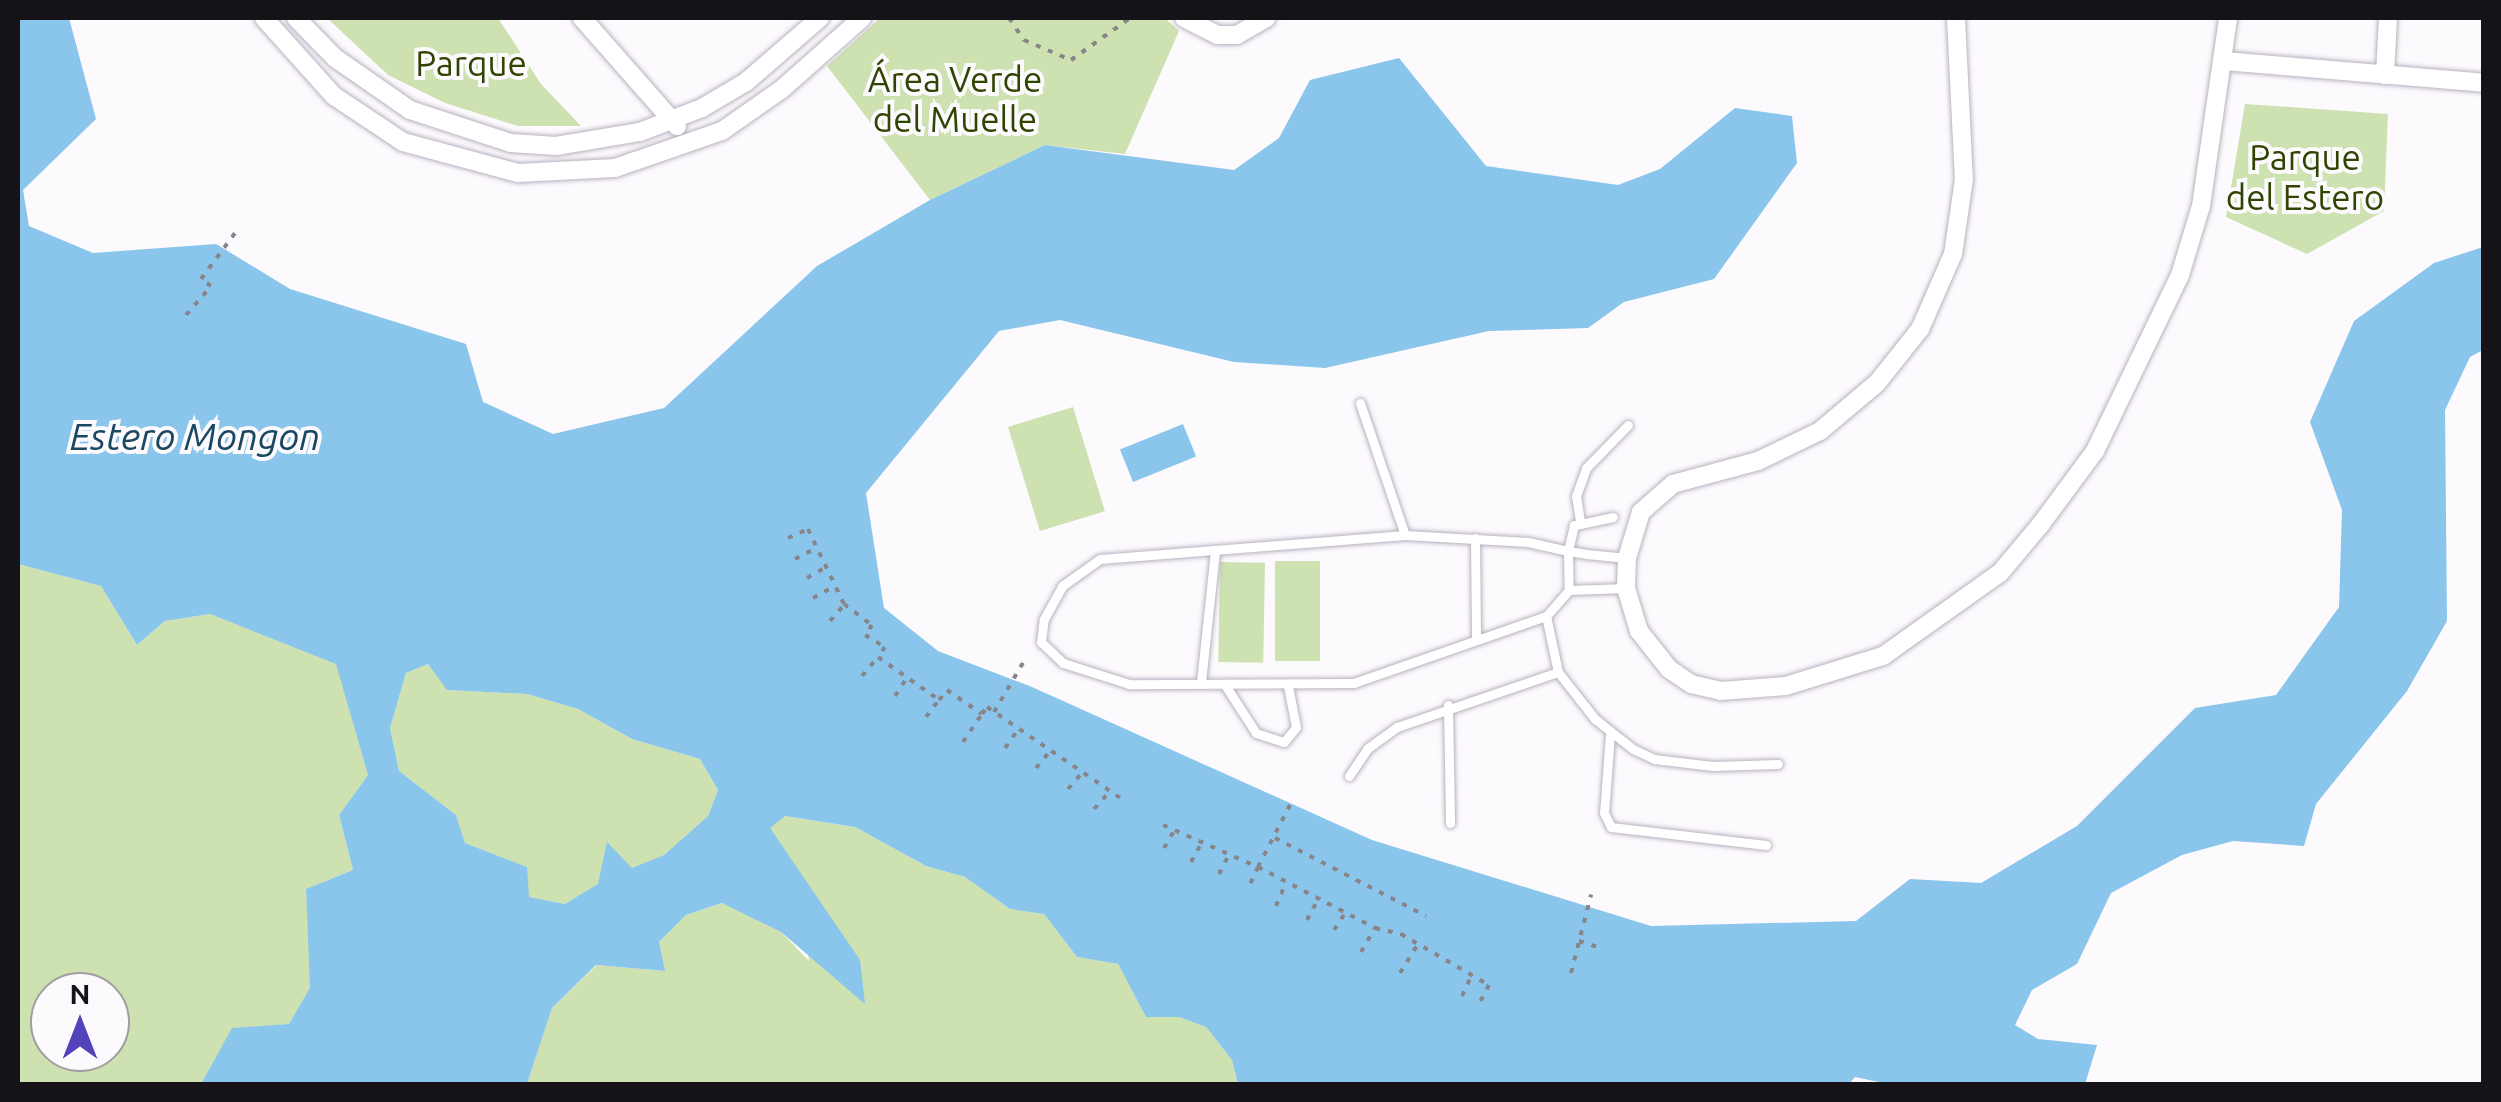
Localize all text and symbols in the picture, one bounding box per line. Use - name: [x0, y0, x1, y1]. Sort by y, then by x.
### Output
- park label: Parque: [415, 42, 527, 84]
- park label: Área Verde del Muelle: [868, 58, 1042, 140]
- park label: Parque del Estero: [2226, 136, 2384, 218]
- water label: Estero Mongon: [70, 414, 320, 460]
- north arrow: [30, 972, 130, 1072]
- text: N: [70, 978, 90, 1009]

